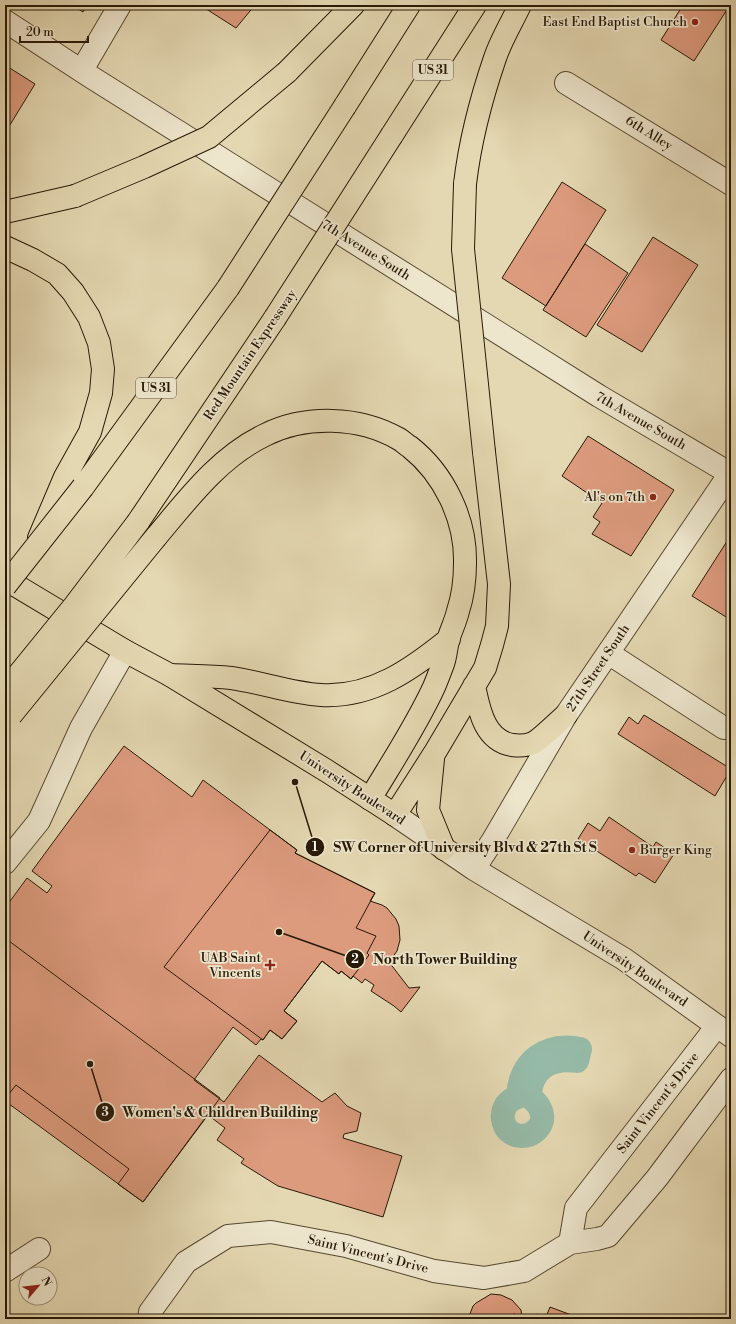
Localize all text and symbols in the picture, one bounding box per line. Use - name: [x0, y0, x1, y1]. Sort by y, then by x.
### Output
- place label: East End Baptist Church: [543, 14, 687, 30]
- marker: East End Baptist Church: [690, 17, 700, 27]
- scale bar: [20, 18, 88, 44]
- text: 20 m: [26, 25, 54, 40]
- road number: US 31: [413, 60, 453, 80]
- street label: 6th Alley: [622, 112, 676, 154]
- street label: 7th Avenue South: [319, 216, 414, 284]
- street label: Red Mountain Expressway: [200, 286, 300, 423]
- road number: US 31: [136, 378, 176, 398]
- street label: 7th Avenue South: [593, 389, 689, 454]
- place label: Al's on 7th: [583, 489, 645, 505]
- marker: Al's on 7th: [648, 492, 658, 502]
- street label: 27th Street South: [563, 621, 633, 715]
- street label: University Boulevard: [296, 748, 409, 829]
- callout: SW Corner of University Blvd & 27th St S: [305, 834, 604, 860]
- text: SW Corner of University Blvd & 27th St S: [333, 839, 597, 857]
- text: 1: [312, 840, 318, 855]
- place label: Burger King: [639, 842, 712, 858]
- marker: Burger King: [627, 845, 637, 855]
- street label: University Boulevard: [579, 928, 691, 1010]
- callout: North Tower Building: [345, 946, 525, 972]
- place label: UAB Saint Vincents: [201, 950, 261, 981]
- text: North Tower Building: [373, 951, 518, 969]
- text: 2: [351, 952, 359, 967]
- marker: UAB Saint Vincents: [264, 959, 276, 971]
- street label: Saint Vincent's Drive: [614, 1049, 703, 1157]
- callout: Women's & Children Building: [95, 1099, 326, 1125]
- text: Women's & Children Building: [121, 1104, 319, 1122]
- text: 3: [101, 1105, 109, 1120]
- street label: Saint Vincent's Drive: [306, 1231, 430, 1277]
- north arrow: [18, 1266, 58, 1306]
- text: N: [38, 1275, 54, 1289]

